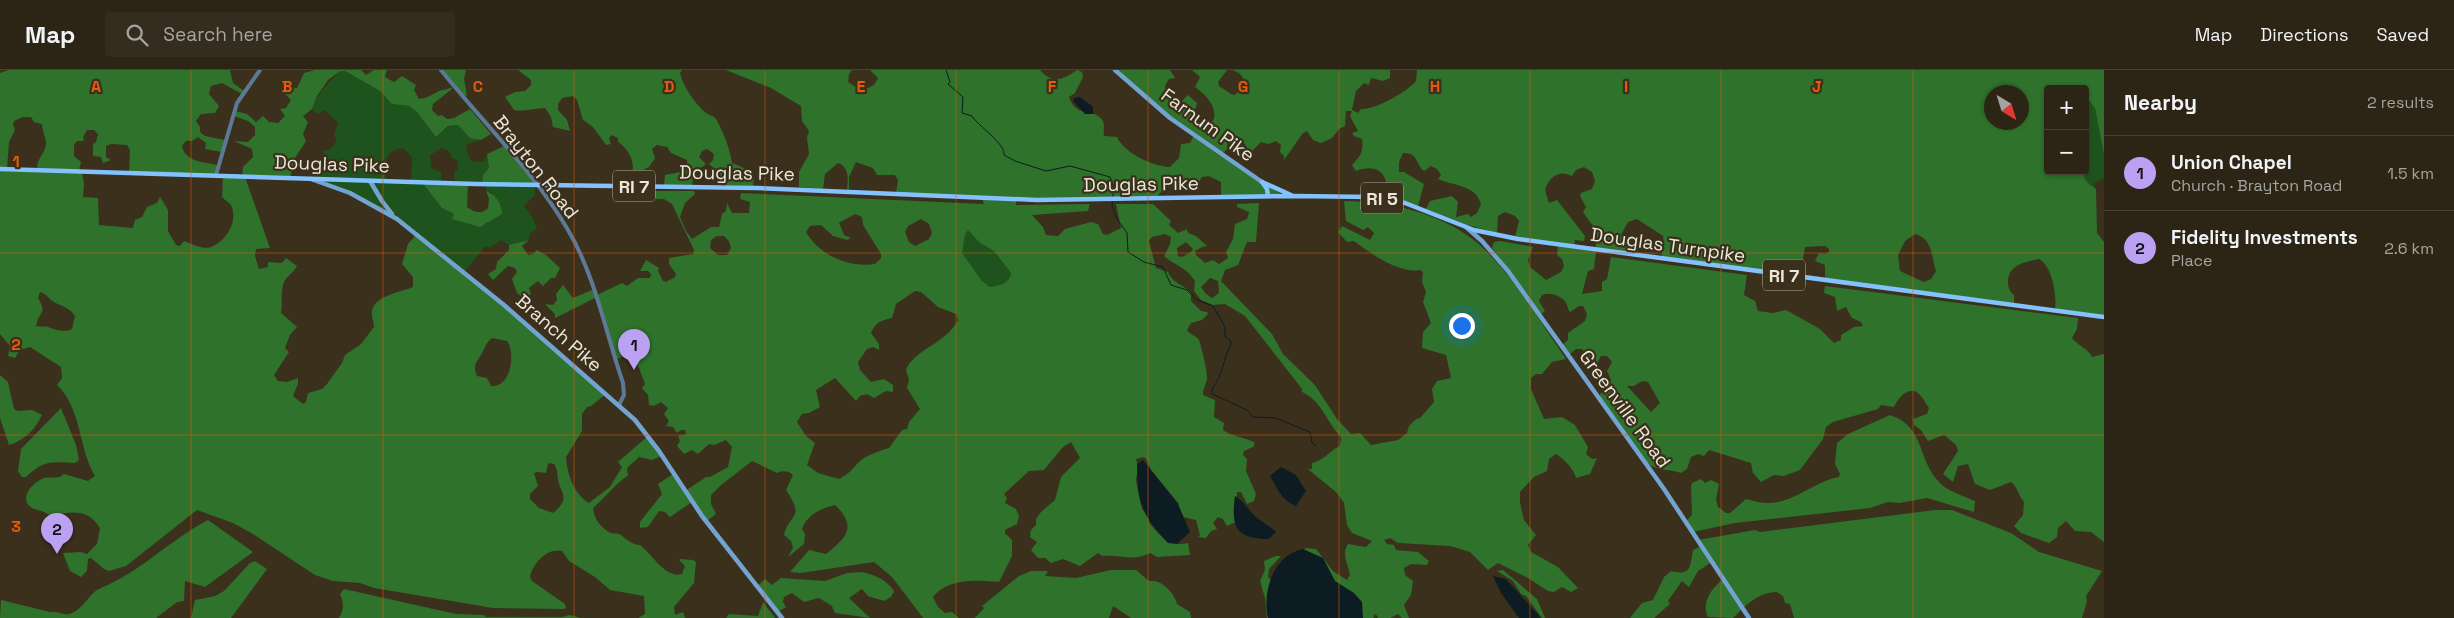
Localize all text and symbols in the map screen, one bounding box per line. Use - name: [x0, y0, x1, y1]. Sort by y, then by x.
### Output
- search box: [105, 12, 455, 57]
- text: Map: [25, 19, 75, 50]
- icon: search: [123, 21, 151, 49]
- text: Search here: [163, 22, 273, 47]
- text: Map: [2195, 23, 2232, 46]
- text: Directions: [2260, 23, 2349, 46]
- text: Saved: [2377, 23, 2429, 46]
- text: A: [91, 76, 101, 97]
- text: B: [282, 76, 292, 97]
- text: C: [473, 76, 483, 97]
- text: D: [664, 76, 674, 97]
- text: E: [857, 76, 866, 97]
- text: F: [1048, 76, 1057, 97]
- text: G: [1238, 76, 1248, 97]
- text: H: [1430, 76, 1440, 97]
- text: I: [1624, 76, 1628, 97]
- text: J: [1812, 76, 1822, 97]
- street label: Farnum Pike: [1156, 83, 1260, 167]
- north arrow: [1984, 85, 2029, 130]
- map controls: [2044, 85, 2089, 175]
- button: +: [2044, 85, 2089, 130]
- text: Nearby: [2124, 89, 2197, 116]
- text: 2 results: [2367, 92, 2434, 113]
- street label: Brayton Road: [488, 110, 584, 224]
- button: −: [2044, 130, 2089, 175]
- street label: Douglas Pike: [274, 149, 390, 179]
- text: Union Chapel: [2171, 150, 2292, 175]
- text: 1: [12, 151, 20, 172]
- street label: Douglas Pike: [679, 159, 795, 187]
- text: 1: [2136, 163, 2144, 184]
- text: 1.5 km: [2387, 163, 2434, 184]
- road number: RI 7: [613, 170, 655, 202]
- street label: Douglas Pike: [1083, 170, 1199, 198]
- text: Church · Brayton Road: [2171, 175, 2342, 196]
- road number: RI 5: [1361, 182, 1403, 214]
- street label: Douglas Turnpike: [1589, 222, 1747, 268]
- text: Fidelity Investments: [2171, 225, 2358, 250]
- text: 2: [2135, 238, 2145, 259]
- text: 2.6 km: [2384, 238, 2434, 259]
- text: Place: [2171, 250, 2213, 271]
- road number: RI 7: [1763, 260, 1805, 290]
- street label: Branch Pike: [510, 288, 608, 378]
- your location: [1449, 313, 1475, 339]
- pin: 1: [618, 329, 650, 370]
- text: 2: [11, 334, 21, 355]
- street label: Greenville Road: [1574, 345, 1676, 473]
- pin: 2: [41, 513, 73, 554]
- text: 3: [11, 516, 21, 537]

